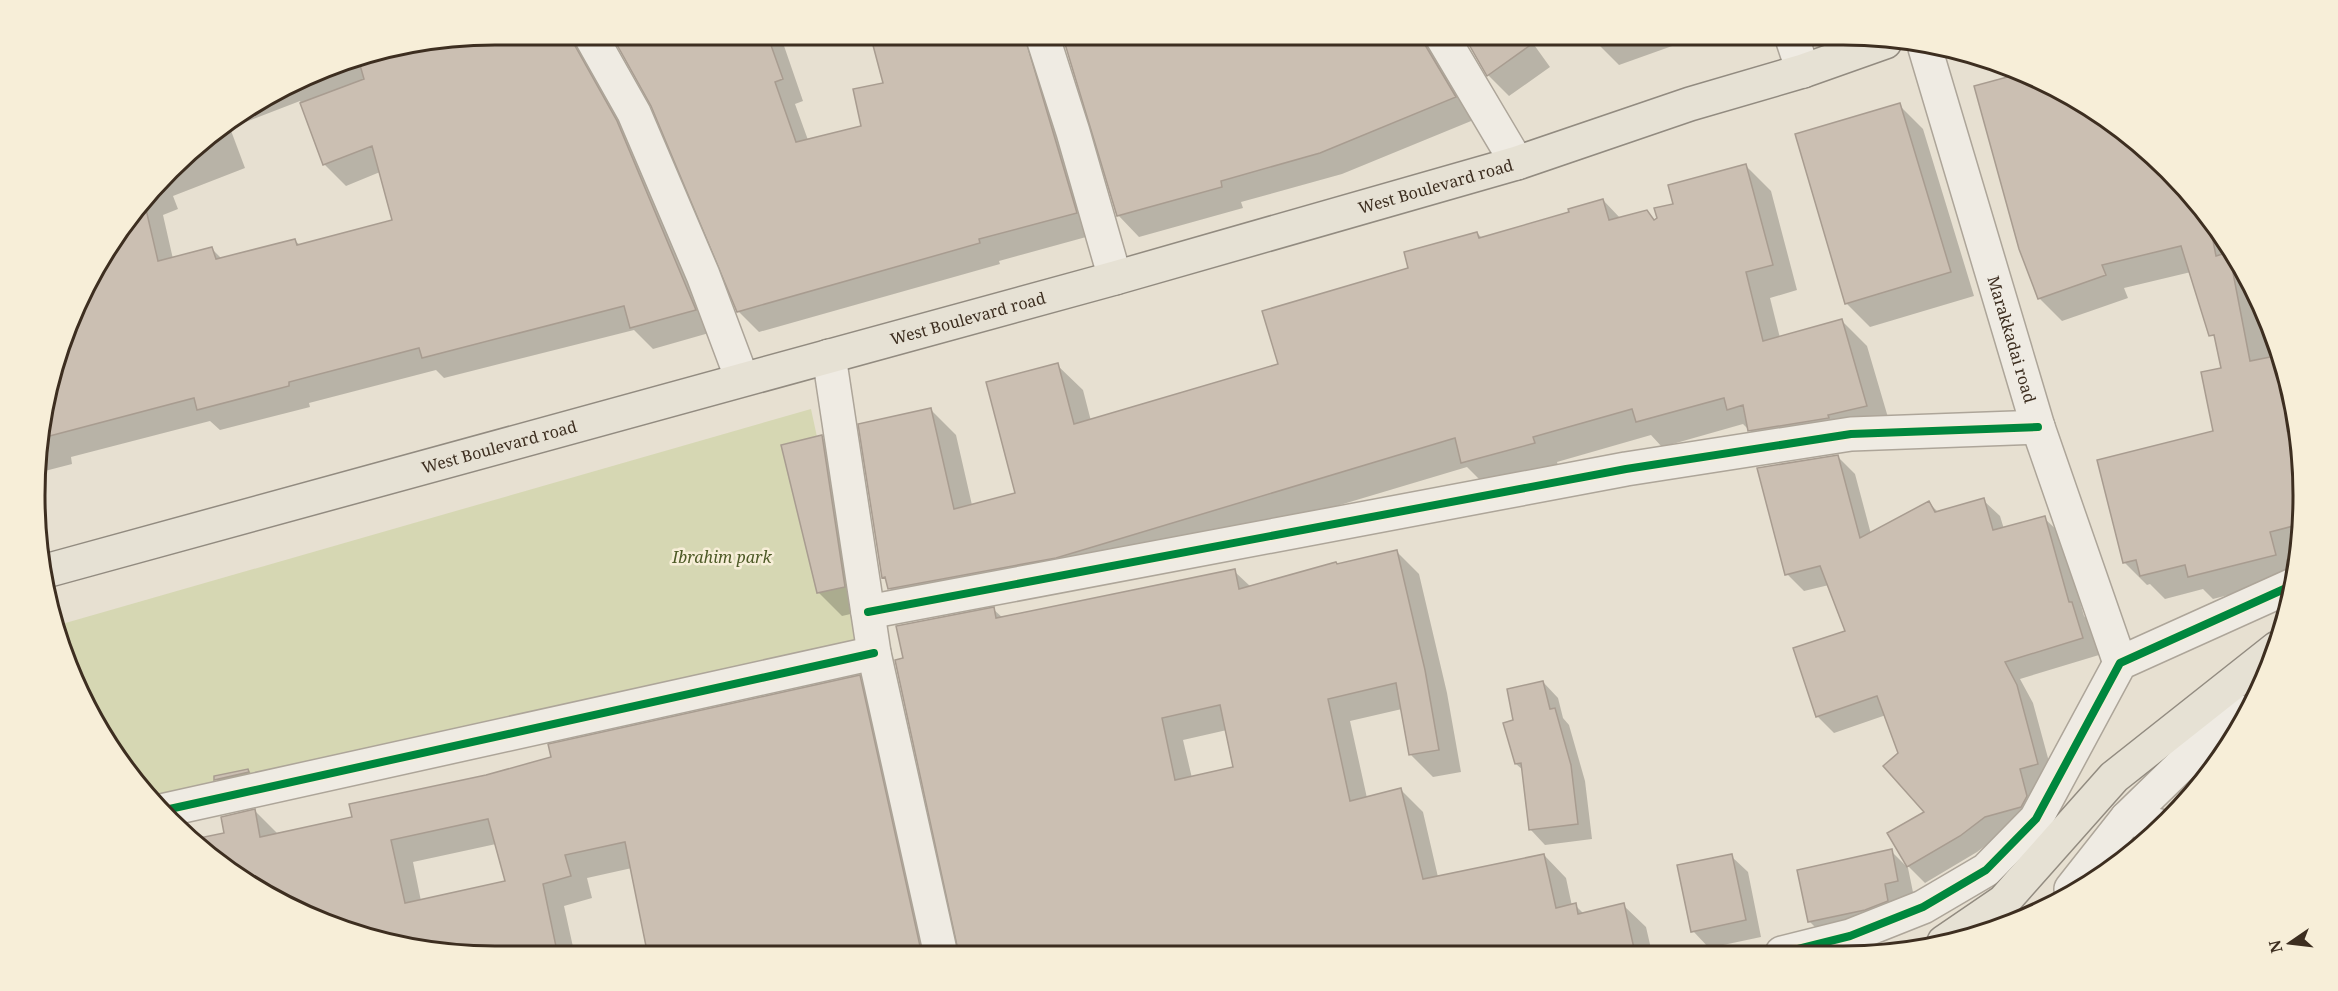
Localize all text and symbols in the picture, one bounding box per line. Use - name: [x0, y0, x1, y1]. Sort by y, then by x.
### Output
- street label: West Boulevard road: [1356, 154, 1516, 219]
- street label: Marakkadai road: [1982, 273, 2041, 406]
- street label: West Boulevard road: [888, 286, 1048, 350]
- street label: West Boulevard road: [419, 415, 579, 479]
- park label: Ibrahim park: [671, 546, 773, 568]
- north arrow: [2260, 913, 2320, 973]
- text: N: [2263, 937, 2288, 955]

